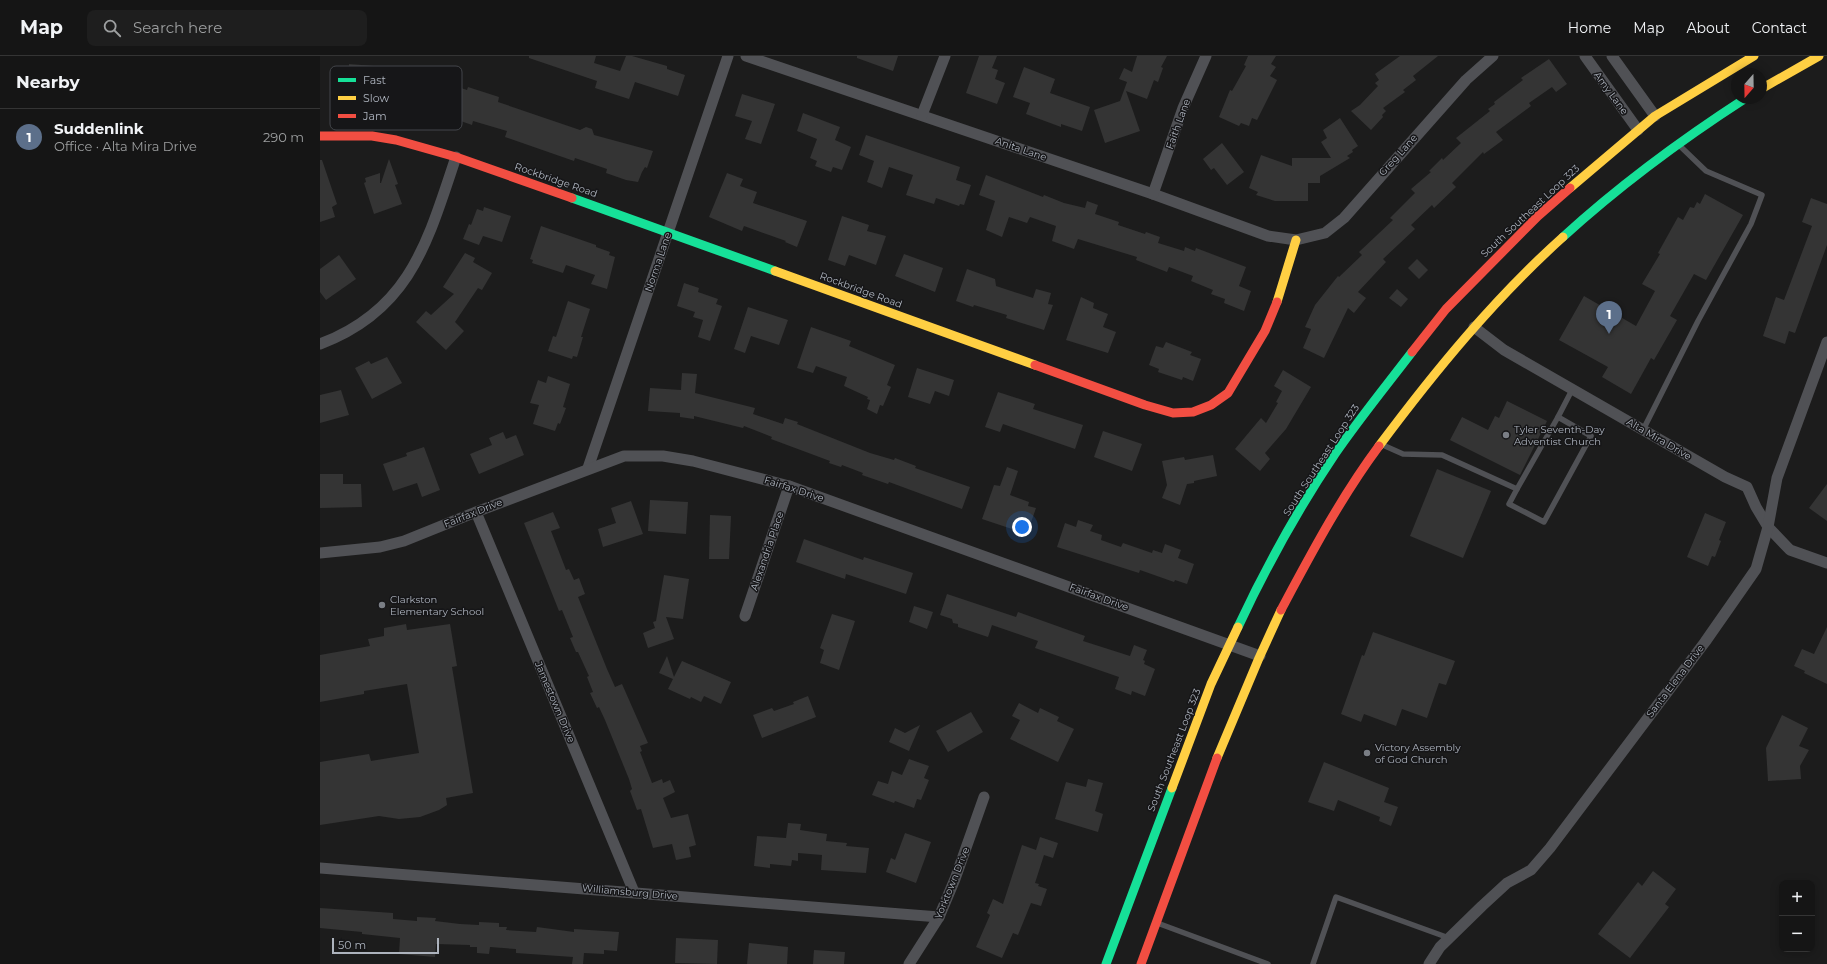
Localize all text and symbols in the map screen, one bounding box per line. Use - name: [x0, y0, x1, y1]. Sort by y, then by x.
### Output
- search box: [87, 10, 367, 46]
- text: Map: [20, 16, 63, 39]
- icon: search: [101, 17, 123, 39]
- text: Search here: [133, 18, 222, 37]
- text: Home: [1568, 19, 1611, 37]
- text: Map: [1633, 19, 1664, 37]
- text: About: [1686, 19, 1730, 37]
- text: Contact: [1752, 19, 1807, 37]
- legend: [330, 66, 462, 130]
- north arrow: [1731, 68, 1767, 104]
- street label: Amy Lane: [1591, 69, 1631, 117]
- text: Nearby: [16, 72, 80, 92]
- text: Fast: [363, 73, 387, 87]
- text: Slow: [363, 91, 389, 105]
- street label: Faith Lane: [1163, 97, 1193, 151]
- text: Jam: [362, 109, 387, 123]
- text: Suddenlink: [54, 119, 144, 138]
- text: 1: [26, 129, 32, 145]
- text: 290 m: [263, 129, 304, 145]
- street label: Greg Lane: [1376, 131, 1420, 179]
- street label: Anita Lane: [994, 134, 1048, 164]
- text: Office · Alta Mira Drive: [54, 138, 197, 154]
- street label: Rockbridge Road: [513, 160, 599, 200]
- street label: South Southeast Loop 323: [1478, 161, 1582, 260]
- street label: Norma Lane: [642, 231, 674, 293]
- street label: Rockbridge Road: [818, 269, 904, 311]
- pin: 1: [1596, 301, 1622, 334]
- street label: South Southeast Loop 323: [1280, 401, 1362, 518]
- street label: Alta Mira Drive: [1624, 415, 1694, 463]
- place label: Tyler Seventh-Day Adventist Church: [1514, 423, 1605, 448]
- marker: Tyler Seventh-Day Adventist Church: [1501, 430, 1511, 440]
- street label: Fairfax Drive: [762, 473, 826, 505]
- street label: Fairfax Drive: [442, 495, 504, 531]
- street label: Alexandria Place: [747, 510, 787, 592]
- your location: [1012, 517, 1032, 537]
- street label: Fairfax Drive: [1068, 580, 1130, 614]
- place label: Clarkston Elementary School: [390, 593, 484, 618]
- marker: Clarkston Elementary School: [377, 600, 387, 610]
- street label: Santa Elena Drive: [1643, 642, 1707, 720]
- street label: Jamestown Drive: [532, 659, 578, 744]
- street label: South Southeast Loop 323: [1145, 686, 1204, 813]
- place label: Victory Assembly of God Church: [1375, 741, 1461, 766]
- marker: Victory Assembly of God Church: [1362, 748, 1372, 758]
- street label: Yorktown Drive: [932, 845, 972, 921]
- map controls: [1779, 880, 1815, 952]
- button: +: [1779, 880, 1815, 916]
- street label: Williamsburg Drive: [582, 881, 678, 903]
- button: −: [1779, 916, 1815, 952]
- scale bar: [332, 936, 439, 955]
- text: 50 m: [338, 938, 366, 952]

